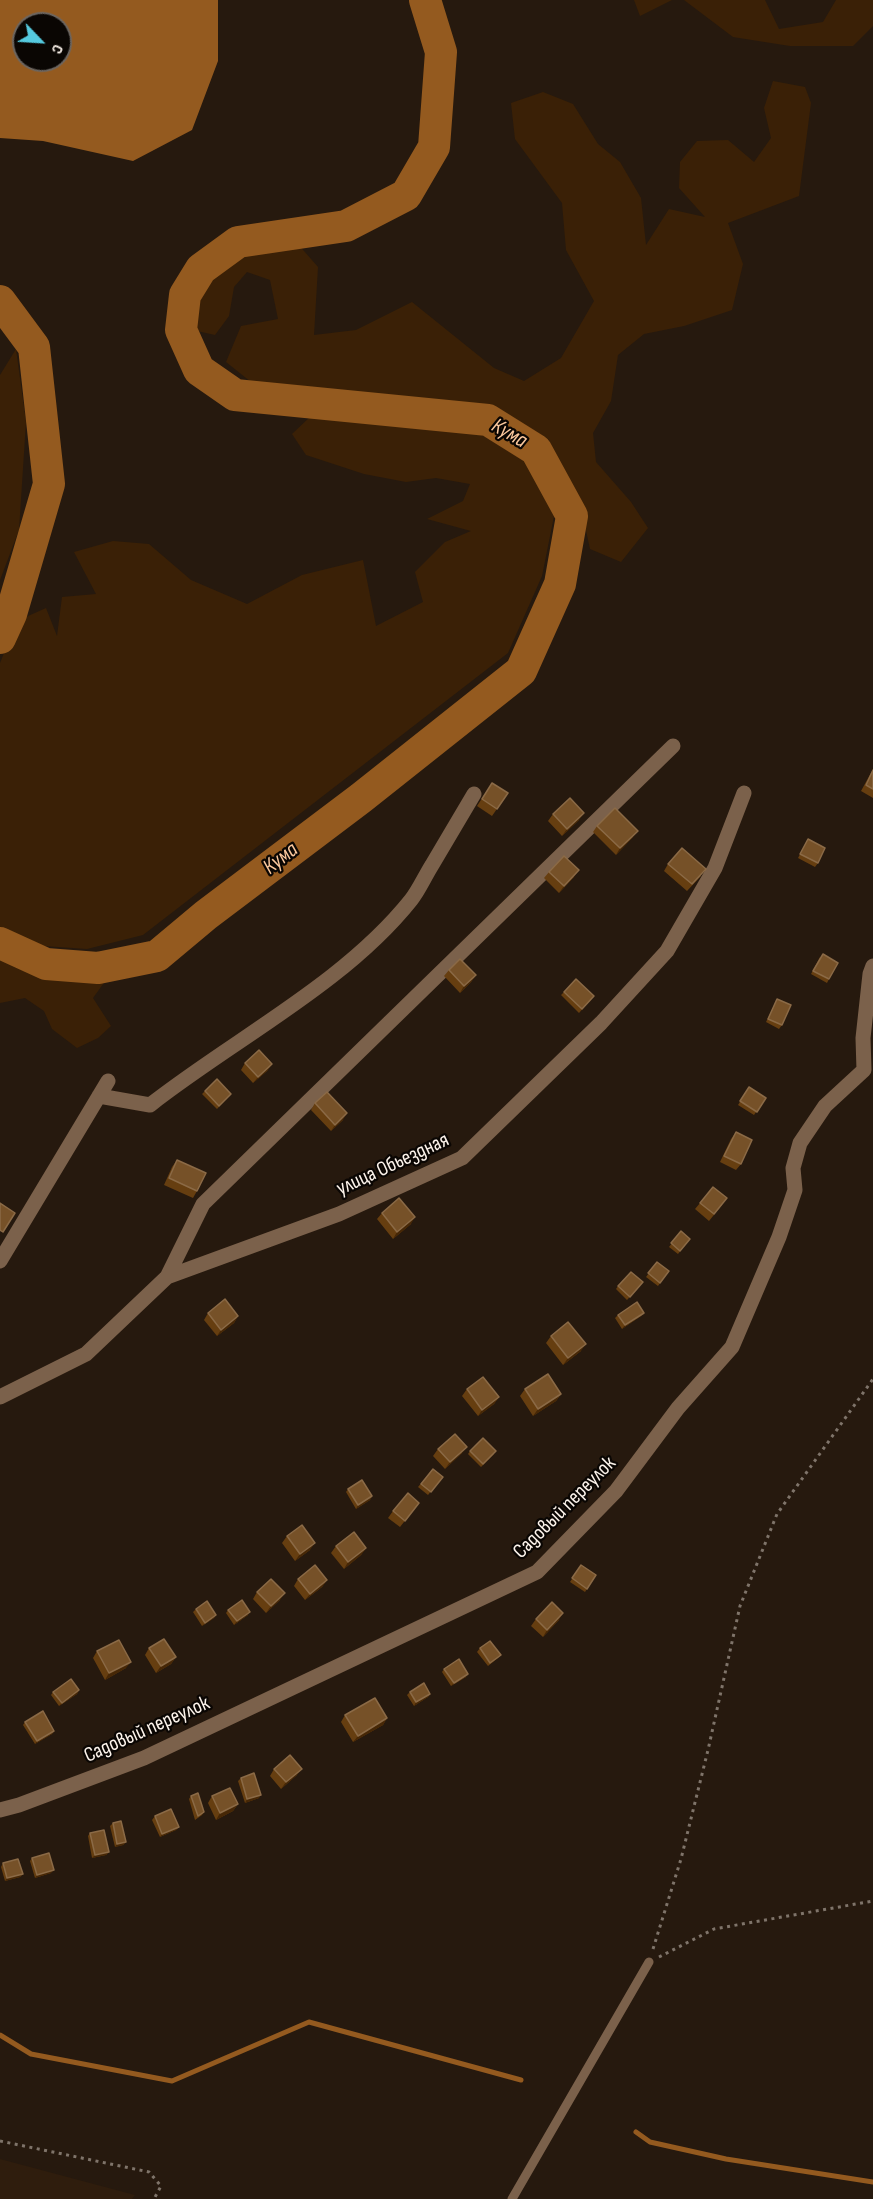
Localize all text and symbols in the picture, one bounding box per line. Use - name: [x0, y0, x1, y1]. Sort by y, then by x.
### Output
- north arrow: [12, 12, 72, 72]
- text: С: [47, 41, 67, 57]
- water label: Кума: [486, 413, 532, 455]
- water label: Кума: [258, 837, 304, 881]
- street label: улица Обьездная: [333, 1128, 453, 1202]
- street label: Садовый переулок: [508, 1451, 622, 1565]
- street label: Садовый переулок: [80, 1691, 214, 1769]

